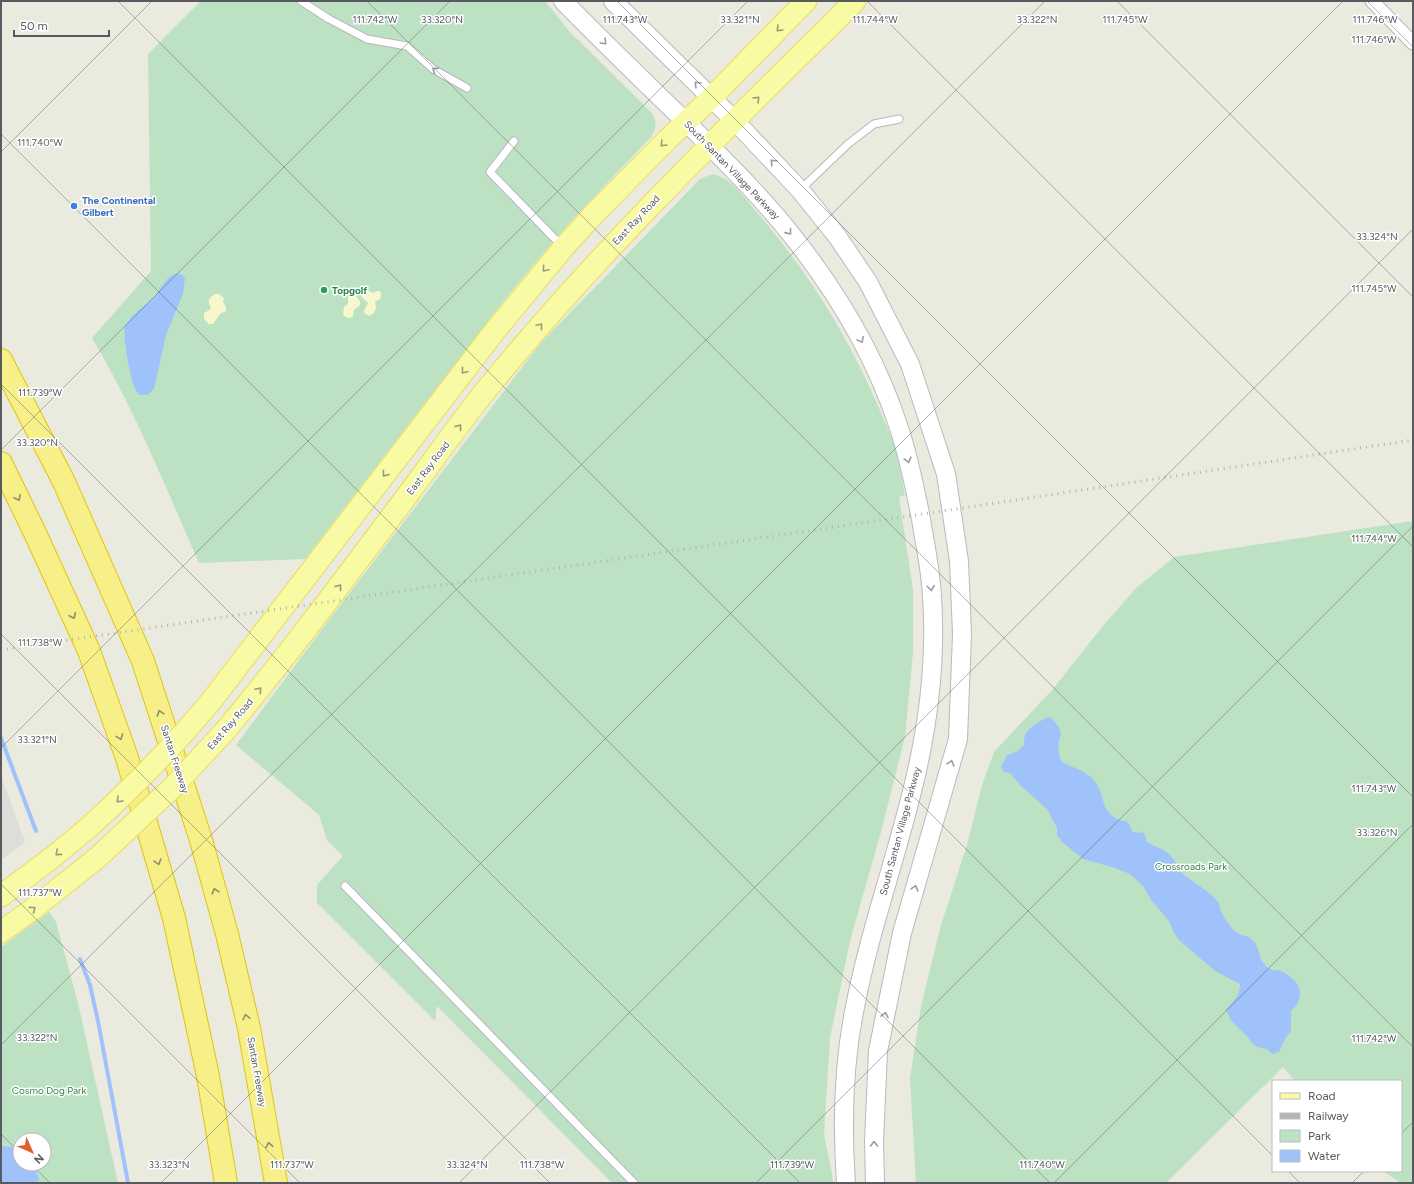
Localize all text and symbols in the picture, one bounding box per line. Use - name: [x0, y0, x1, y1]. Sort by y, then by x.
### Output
- scale bar: [14, 12, 109, 38]
- text: 111.742°W: [353, 13, 398, 26]
- text: 33.320°N: [421, 13, 463, 26]
- text: 111.743°W: [603, 13, 648, 26]
- text: 33.321°N: [720, 13, 760, 26]
- text: 111.744°W: [852, 13, 898, 26]
- text: 33.322°N: [1016, 13, 1058, 26]
- text: 111.745°W: [1102, 13, 1148, 26]
- text: 111.746°W: [1353, 13, 1398, 26]
- text: 50 m: [20, 19, 48, 33]
- one-way arrow: [776, 24, 784, 32]
- text: 111.746°W: [1352, 33, 1397, 46]
- one-way arrow: [599, 37, 607, 45]
- one-way arrow: [432, 67, 439, 75]
- one-way arrow: [694, 81, 702, 89]
- one-way arrow: [752, 96, 760, 103]
- street label: South Santan Village Parkway: [681, 118, 783, 223]
- text: 111.740°W: [17, 136, 63, 149]
- one-way arrow: [660, 139, 667, 147]
- one-way arrow: [771, 159, 778, 167]
- street label: East Ray Road: [609, 192, 663, 248]
- place label: The Continental Gilbert: [82, 194, 155, 219]
- marker: The Continental Gilbert: [69, 201, 79, 211]
- one-way arrow: [785, 227, 792, 234]
- text: 33.324°N: [1356, 230, 1398, 243]
- one-way arrow: [542, 265, 549, 272]
- text: 111.745°W: [1351, 282, 1397, 295]
- place label: Topgolf: [332, 284, 367, 297]
- marker: Topgolf: [319, 285, 329, 295]
- one-way arrow: [535, 324, 542, 331]
- one-way arrow: [856, 336, 863, 343]
- one-way arrow: [462, 367, 469, 374]
- text: 111.739°W: [18, 386, 63, 399]
- one-way arrow: [454, 425, 461, 432]
- text: 33.320°N: [16, 436, 58, 449]
- street label: East Ray Road: [404, 438, 453, 497]
- one-way arrow: [904, 457, 912, 464]
- one-way arrow: [383, 470, 390, 477]
- one-way arrow: [13, 494, 21, 502]
- text: 111.744°W: [1351, 532, 1397, 545]
- one-way arrow: [334, 585, 341, 592]
- one-way arrow: [926, 585, 935, 591]
- one-way arrow: [68, 612, 76, 620]
- text: 111.738°W: [18, 636, 63, 649]
- one-way arrow: [254, 687, 261, 695]
- street label: East Ray Road: [204, 695, 256, 752]
- one-way arrow: [156, 710, 165, 717]
- street label: Santan Freeway: [158, 723, 192, 796]
- text: 33.321°N: [17, 733, 57, 746]
- one-way arrow: [115, 734, 124, 741]
- one-way arrow: [946, 760, 955, 767]
- street label: South Santan Village Parkway: [877, 765, 924, 897]
- text: 111.743°W: [1352, 782, 1397, 795]
- one-way arrow: [116, 795, 124, 803]
- text: 33.326°N: [1356, 826, 1398, 839]
- one-way arrow: [55, 848, 62, 855]
- one-way arrow: [153, 858, 161, 865]
- park label: Crossroads Park: [1155, 860, 1227, 873]
- one-way arrow: [910, 885, 919, 892]
- text: 111.737°W: [18, 886, 62, 899]
- one-way arrow: [211, 887, 220, 894]
- one-way arrow: [28, 907, 35, 914]
- one-way arrow: [881, 1012, 889, 1018]
- one-way arrow: [243, 1013, 251, 1020]
- text: 33.322°N: [16, 1031, 58, 1044]
- text: 111.742°W: [1352, 1032, 1397, 1045]
- street label: Santan Freeway: [244, 1036, 270, 1109]
- legend: [1272, 1080, 1402, 1172]
- park label: Cosmo Dog Park: [12, 1084, 86, 1097]
- text: Road: [1308, 1089, 1336, 1103]
- text: Railway: [1308, 1109, 1349, 1123]
- text: Park: [1308, 1129, 1331, 1143]
- north arrow: [12, 1132, 52, 1172]
- one-way arrow: [266, 1141, 274, 1148]
- one-way arrow: [870, 1141, 878, 1147]
- text: Water: [1308, 1149, 1340, 1163]
- text: N: [31, 1151, 46, 1166]
- text: 33.323°N: [149, 1158, 189, 1171]
- text: 111.737°W: [270, 1158, 314, 1171]
- text: 33.324°N: [446, 1158, 488, 1171]
- text: 111.738°W: [520, 1158, 565, 1171]
- text: 111.739°W: [770, 1158, 815, 1171]
- text: 111.740°W: [1019, 1158, 1065, 1171]

